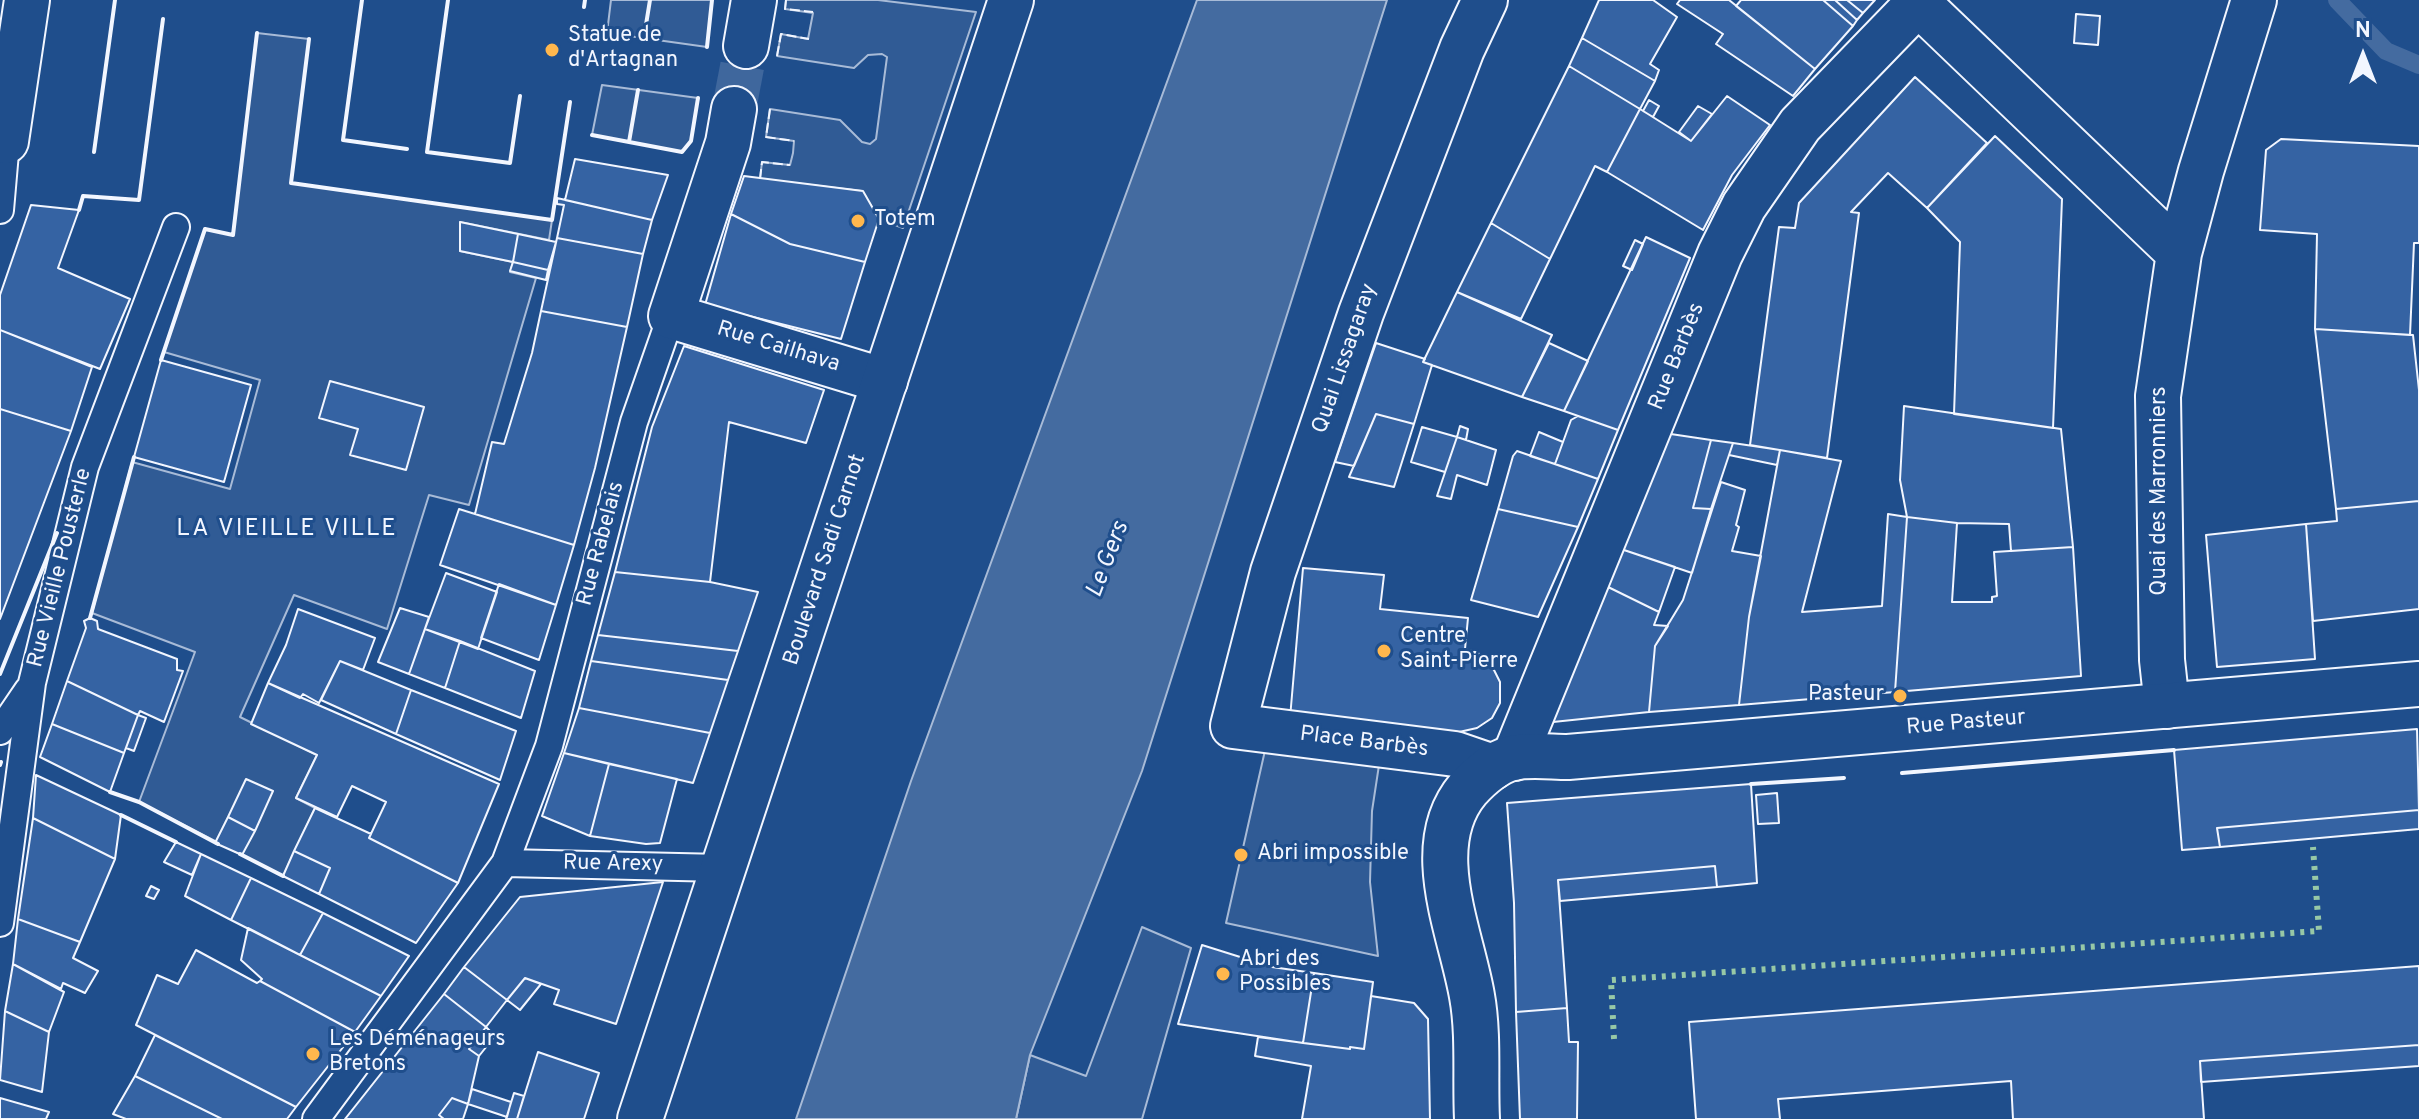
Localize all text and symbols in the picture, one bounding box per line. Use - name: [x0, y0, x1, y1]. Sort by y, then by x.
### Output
- north arrow: [2323, 16, 2403, 96]
- text: N: [2355, 18, 2371, 45]
- place label: Statue de d'Artagnan: [568, 24, 678, 76]
- marker: Statue de d'Artagnan: [543, 41, 561, 59]
- place label: Totem: [874, 208, 936, 234]
- marker: Totem: [849, 212, 867, 230]
- street label: Quai Lissagaray: [1308, 281, 1384, 437]
- street label: Rue Barbès: [1645, 299, 1711, 415]
- street label: Rue Cailhava: [713, 317, 843, 379]
- street label: Quai des Marronniers: [2148, 386, 2174, 596]
- street label: Boulevard Sadi Carnot: [779, 451, 873, 669]
- street label: Rue Vieille Pousterle: [23, 466, 99, 670]
- street label: Rue Rabelais: [573, 479, 631, 609]
- district label: LA VIEILLE VILLE: [176, 516, 398, 544]
- water label: Le Gers: [1081, 518, 1137, 602]
- place label: Centre Saint-Pierre: [1400, 625, 1518, 676]
- marker: Centre Saint-Pierre: [1375, 642, 1393, 660]
- place label: Pasteur: [1808, 683, 1884, 709]
- marker: Pasteur: [1891, 687, 1909, 705]
- street label: Rue Pasteur: [1905, 706, 2027, 742]
- street label: Place Barbès: [1298, 722, 1430, 764]
- place label: Abri impossible: [1257, 842, 1409, 868]
- marker: Abri impossible: [1232, 846, 1250, 864]
- street label: Rue Arexy: [563, 851, 663, 879]
- place label: Abri des Possibles: [1239, 948, 1331, 1000]
- marker: Abri des Possibles: [1214, 965, 1232, 983]
- place label: Les Déménageurs Bretons: [329, 1028, 506, 1080]
- marker: Les Déménageurs Bretons: [304, 1045, 322, 1063]

